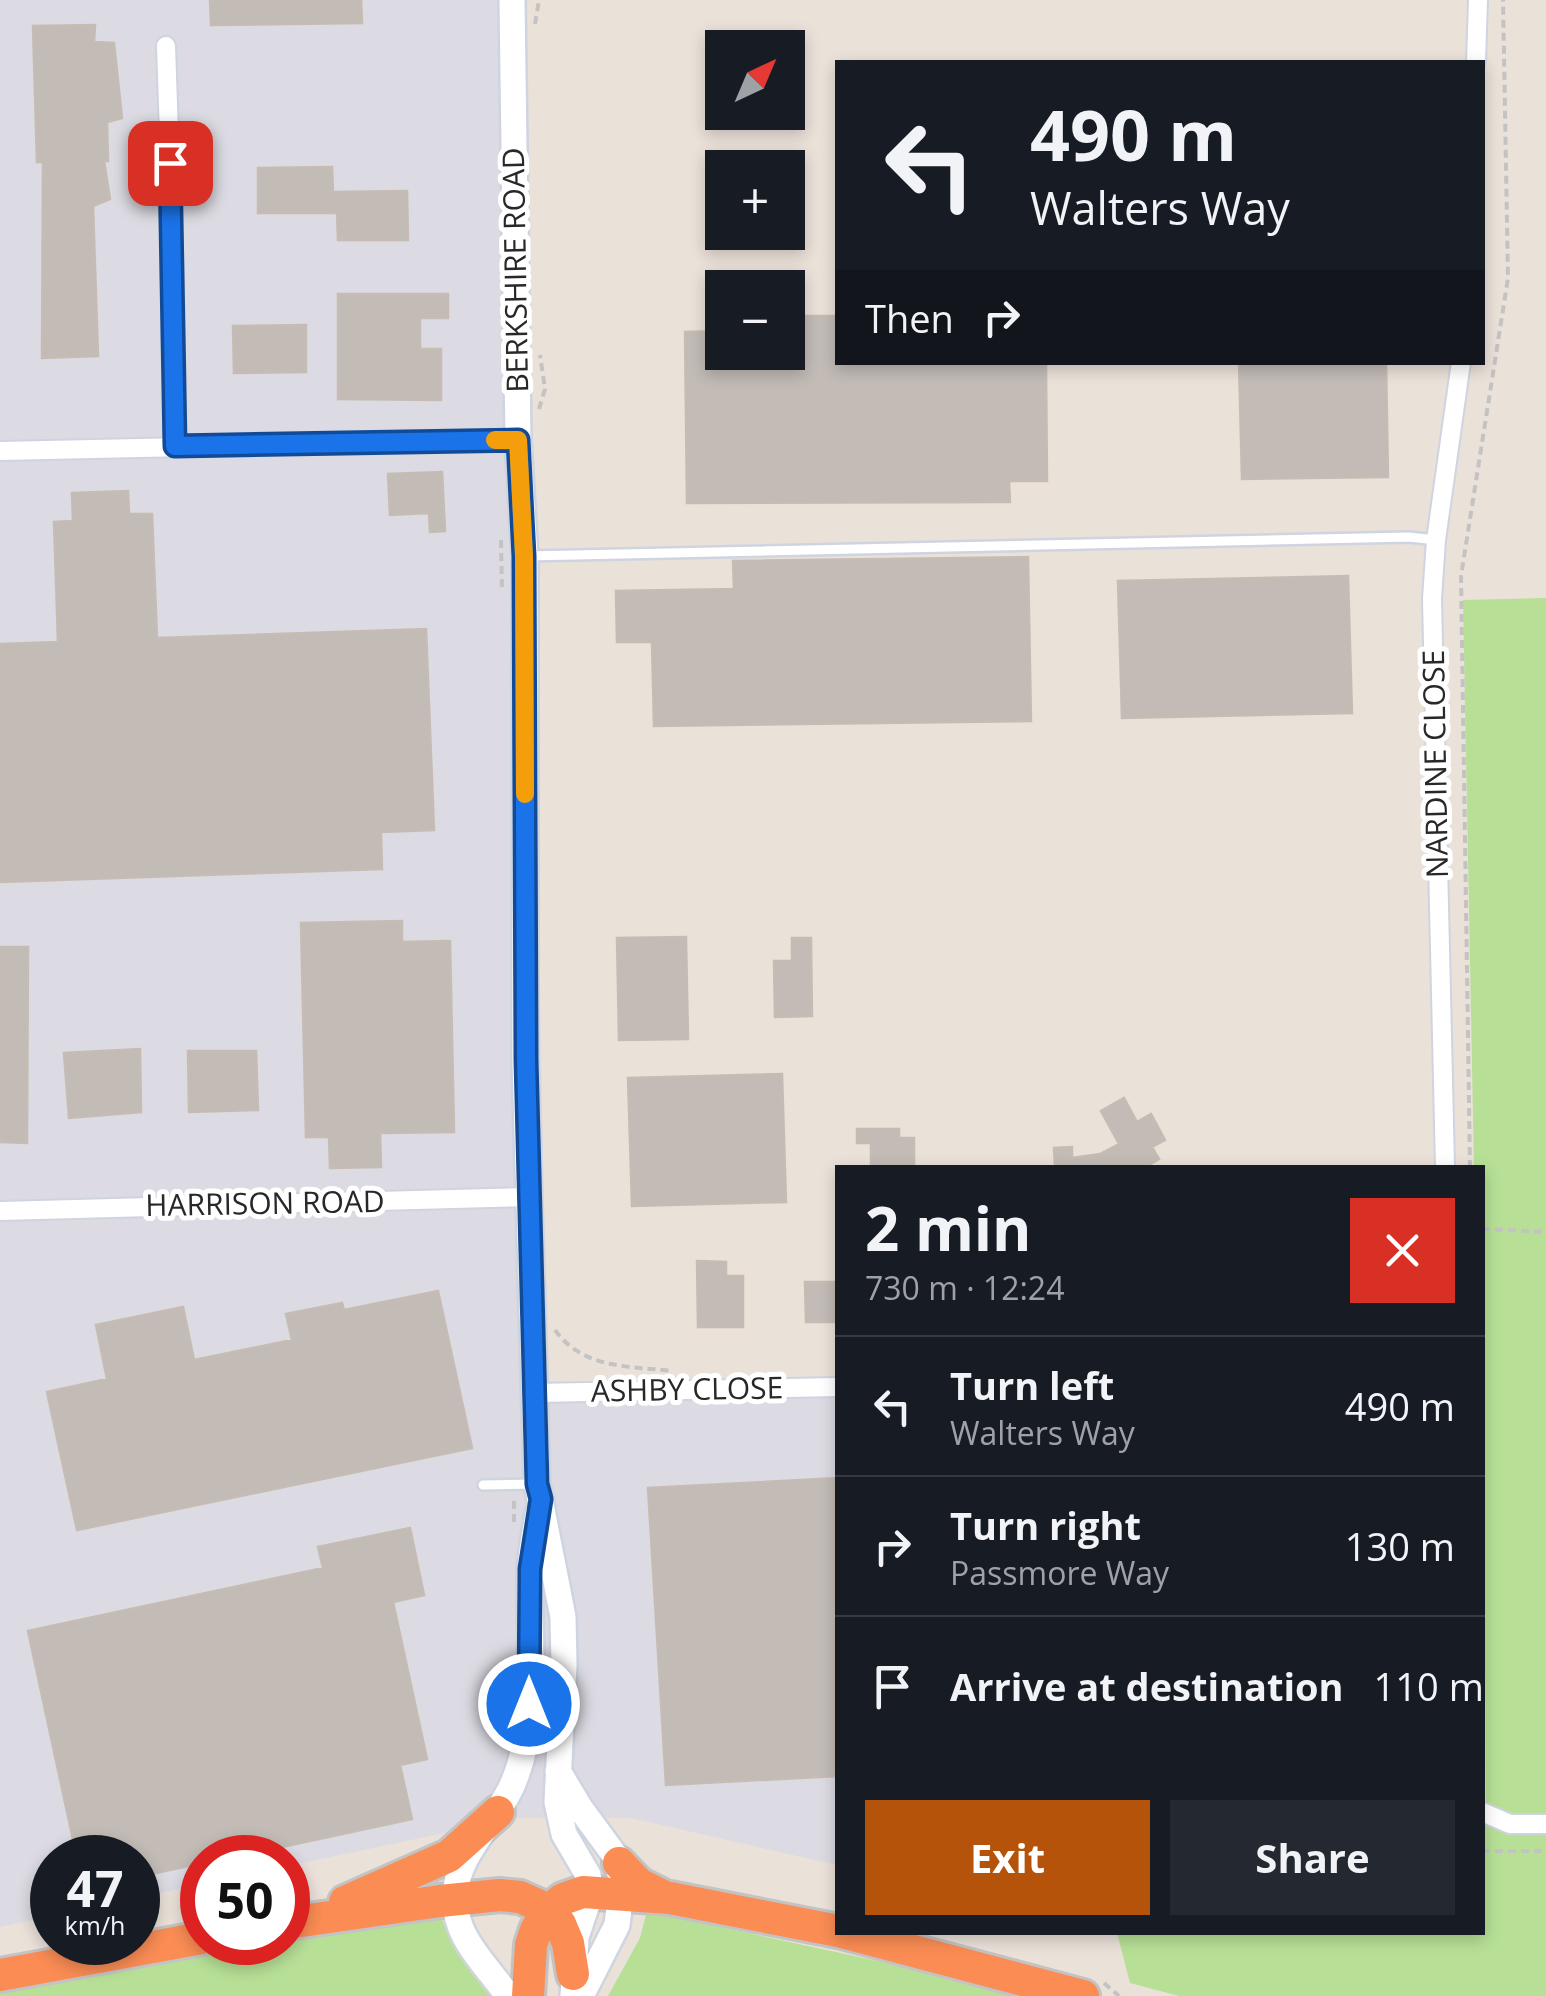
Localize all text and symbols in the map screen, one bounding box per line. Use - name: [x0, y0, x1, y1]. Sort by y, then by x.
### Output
- north arrow: [705, 30, 805, 130]
- map controls: [705, 30, 805, 370]
- text: 490 m: [1030, 86, 1237, 182]
- icon: left: [865, 100, 995, 230]
- pin: [128, 121, 213, 206]
- icon: arrive: [143, 136, 198, 191]
- street label: BERKSHIRE ROAD: [492, 147, 537, 393]
- button: +: [705, 150, 805, 250]
- text: Walters Way: [1030, 177, 1290, 238]
- button: −: [705, 270, 805, 370]
- icon: right: [974, 290, 1029, 345]
- text: Then: [865, 292, 954, 344]
- street label: NARDINE CLOSE: [1412, 650, 1457, 879]
- street label: HARRISON ROAD: [145, 1180, 385, 1225]
- text: 2 min: [865, 1187, 1032, 1269]
- button: close: [1350, 1198, 1455, 1303]
- text: 730 m · 12:24: [865, 1266, 1064, 1309]
- text: Turn left: [950, 1359, 1114, 1411]
- street label: ASHBY CLOSE: [590, 1366, 784, 1411]
- icon: left: [865, 1379, 920, 1434]
- text: 490 m: [1345, 1380, 1455, 1432]
- text: Walters Way: [950, 1411, 1135, 1454]
- text: Turn right: [950, 1499, 1141, 1551]
- icon: right: [865, 1519, 920, 1574]
- text: 130 m: [1345, 1520, 1455, 1572]
- text: Passmore Way: [950, 1551, 1169, 1594]
- position arrow: [477, 1652, 581, 1756]
- icon: arrive: [865, 1659, 920, 1714]
- text: Arrive at destination: [950, 1660, 1344, 1712]
- text: 110 m: [1374, 1660, 1484, 1712]
- button: Exit: [865, 1800, 1150, 1915]
- button: Share: [1170, 1800, 1455, 1915]
- speed limit sign: 50: [180, 1835, 310, 1965]
- text: 47: [66, 1854, 124, 1922]
- text: km/h: [65, 1908, 125, 1942]

